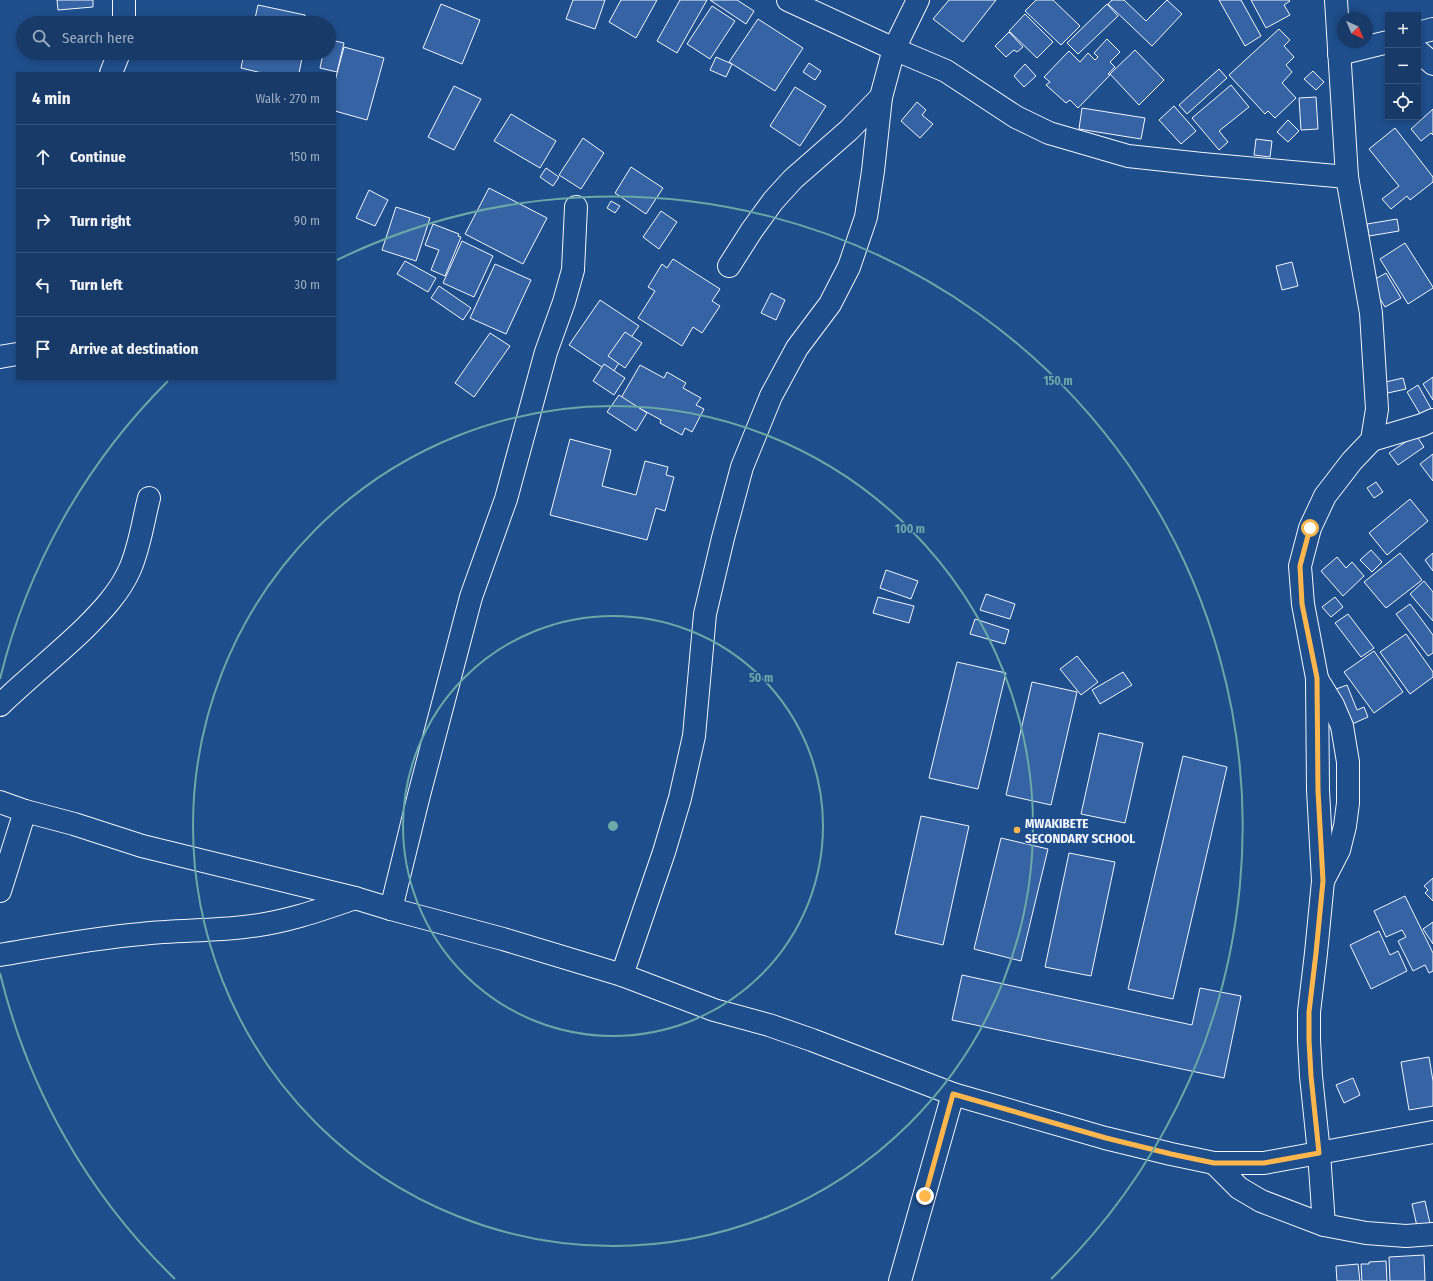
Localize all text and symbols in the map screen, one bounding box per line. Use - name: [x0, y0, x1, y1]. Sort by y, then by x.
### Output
- north arrow: [1337, 12, 1373, 48]
- map controls: [1385, 12, 1421, 120]
- button: +: [1385, 12, 1421, 48]
- search box: [16, 16, 336, 60]
- icon: search: [30, 27, 52, 49]
- text: Search here: [62, 29, 134, 47]
- button: −: [1385, 48, 1421, 84]
- button: locate: [1385, 84, 1421, 120]
- text: 4 min: [32, 88, 71, 109]
- text: Walk · 270 m: [255, 91, 320, 106]
- icon: ahead: [32, 146, 54, 168]
- text: Continue: [70, 148, 126, 166]
- text: 150 m: [289, 149, 320, 164]
- icon: right: [32, 210, 54, 232]
- text: Turn right: [70, 212, 131, 230]
- text: 90 m: [294, 213, 320, 228]
- icon: left: [32, 274, 54, 296]
- text: Turn left: [70, 276, 123, 294]
- text: 30 m: [294, 277, 320, 292]
- icon: arrive: [32, 338, 54, 360]
- text: Arrive at destination: [70, 340, 198, 358]
- text: 150 m: [1043, 374, 1073, 388]
- route start: [1301, 519, 1319, 537]
- text: 100 m: [895, 522, 925, 536]
- text: 50 m: [749, 671, 773, 685]
- place label: MWAKIBETE SECONDARY SCHOOL: [1025, 816, 1135, 846]
- centre of rings: [606, 819, 620, 833]
- marker: MWAKIBETE SECONDARY SCHOOL: [1012, 825, 1022, 835]
- route end: [916, 1187, 934, 1205]

